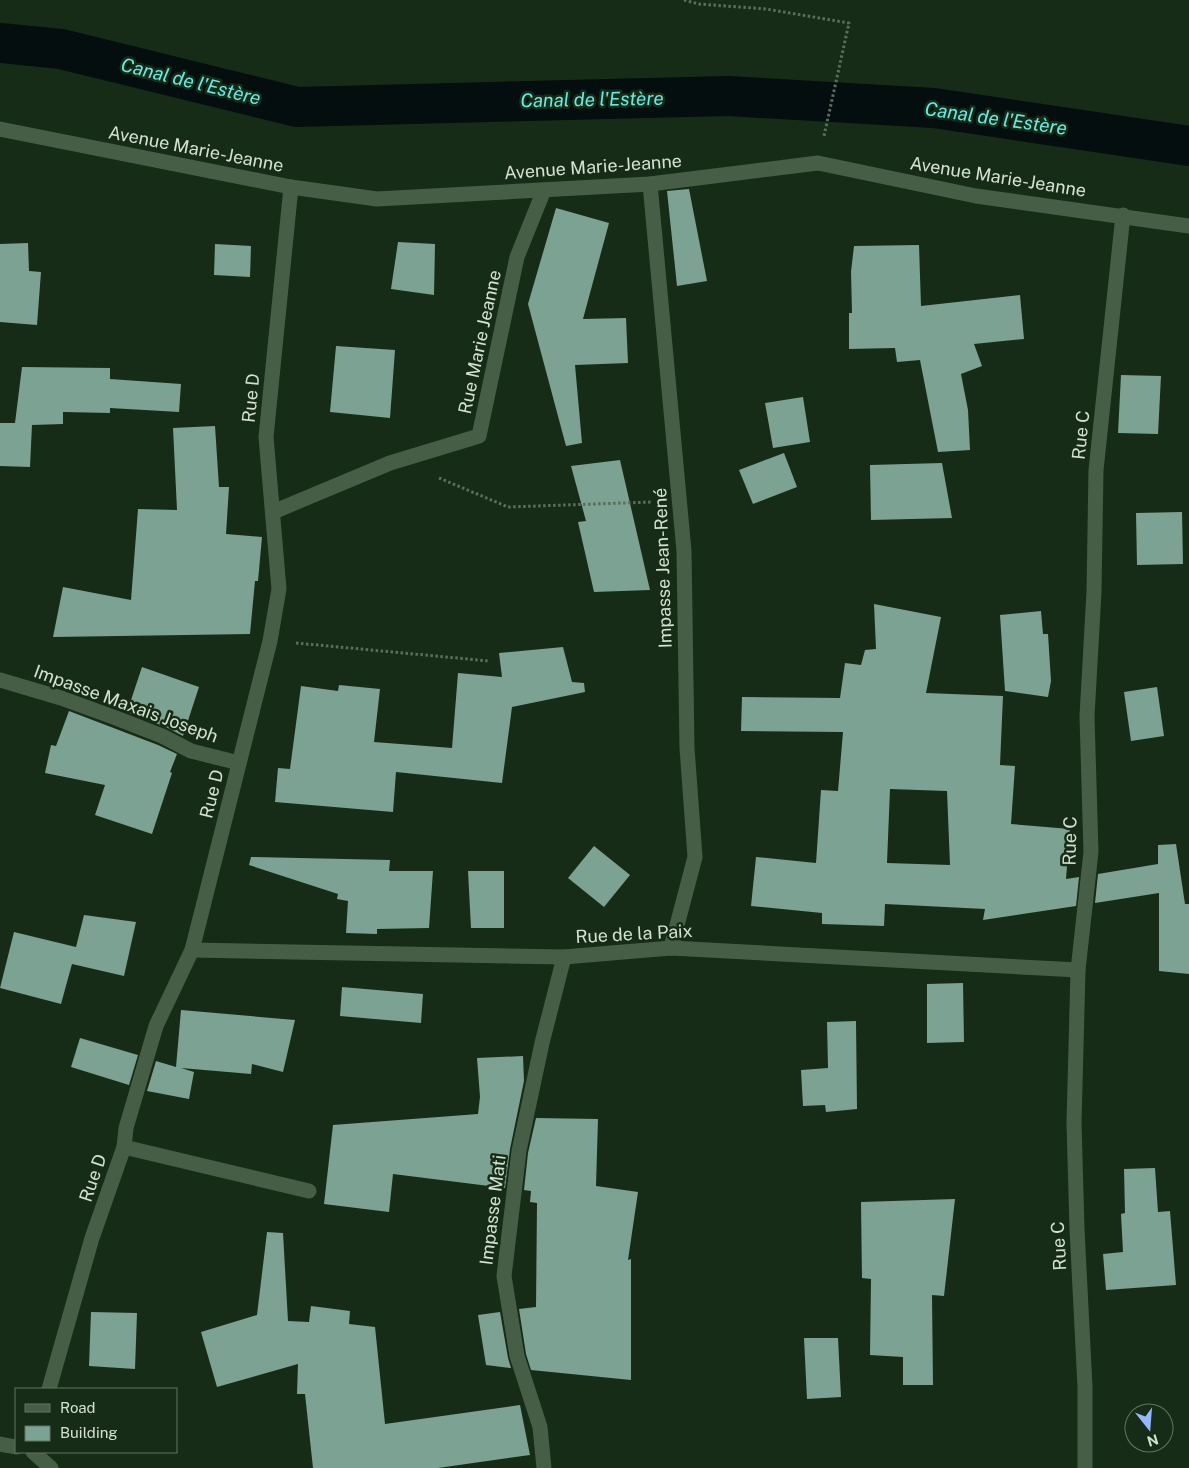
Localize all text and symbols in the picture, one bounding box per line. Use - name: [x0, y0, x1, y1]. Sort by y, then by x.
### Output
- water label: Canal de l'Estère: [119, 53, 263, 109]
- water label: Canal de l'Estère: [520, 87, 664, 111]
- water label: Canal de l'Estère: [924, 97, 1068, 139]
- street label: Avenue Marie-Jeanne: [107, 121, 285, 176]
- street label: Avenue Marie-Jeanne: [503, 150, 683, 183]
- street label: Avenue Marie-Jeanne: [909, 152, 1088, 201]
- street label: Rue Marie Jeanne: [454, 268, 505, 416]
- street label: Rue D: [237, 372, 264, 424]
- street label: Rue C: [1067, 409, 1094, 461]
- street label: Impasse Jean-René: [649, 487, 676, 649]
- street label: Impasse Maxais Joseph: [31, 660, 221, 747]
- street label: Rue D: [195, 767, 228, 820]
- street label: Rue C: [1059, 816, 1080, 866]
- street label: Rue de la Paix: [575, 920, 693, 947]
- street label: Rue D: [75, 1151, 111, 1205]
- street label: Impasse Mati: [475, 1154, 510, 1266]
- street label: Rue C: [1047, 1221, 1070, 1271]
- legend: [15, 1388, 178, 1453]
- text: Road: [60, 1399, 96, 1416]
- north arrow: [1124, 1403, 1174, 1453]
- text: Building: [60, 1424, 118, 1441]
- text: N: [1145, 1431, 1160, 1450]

